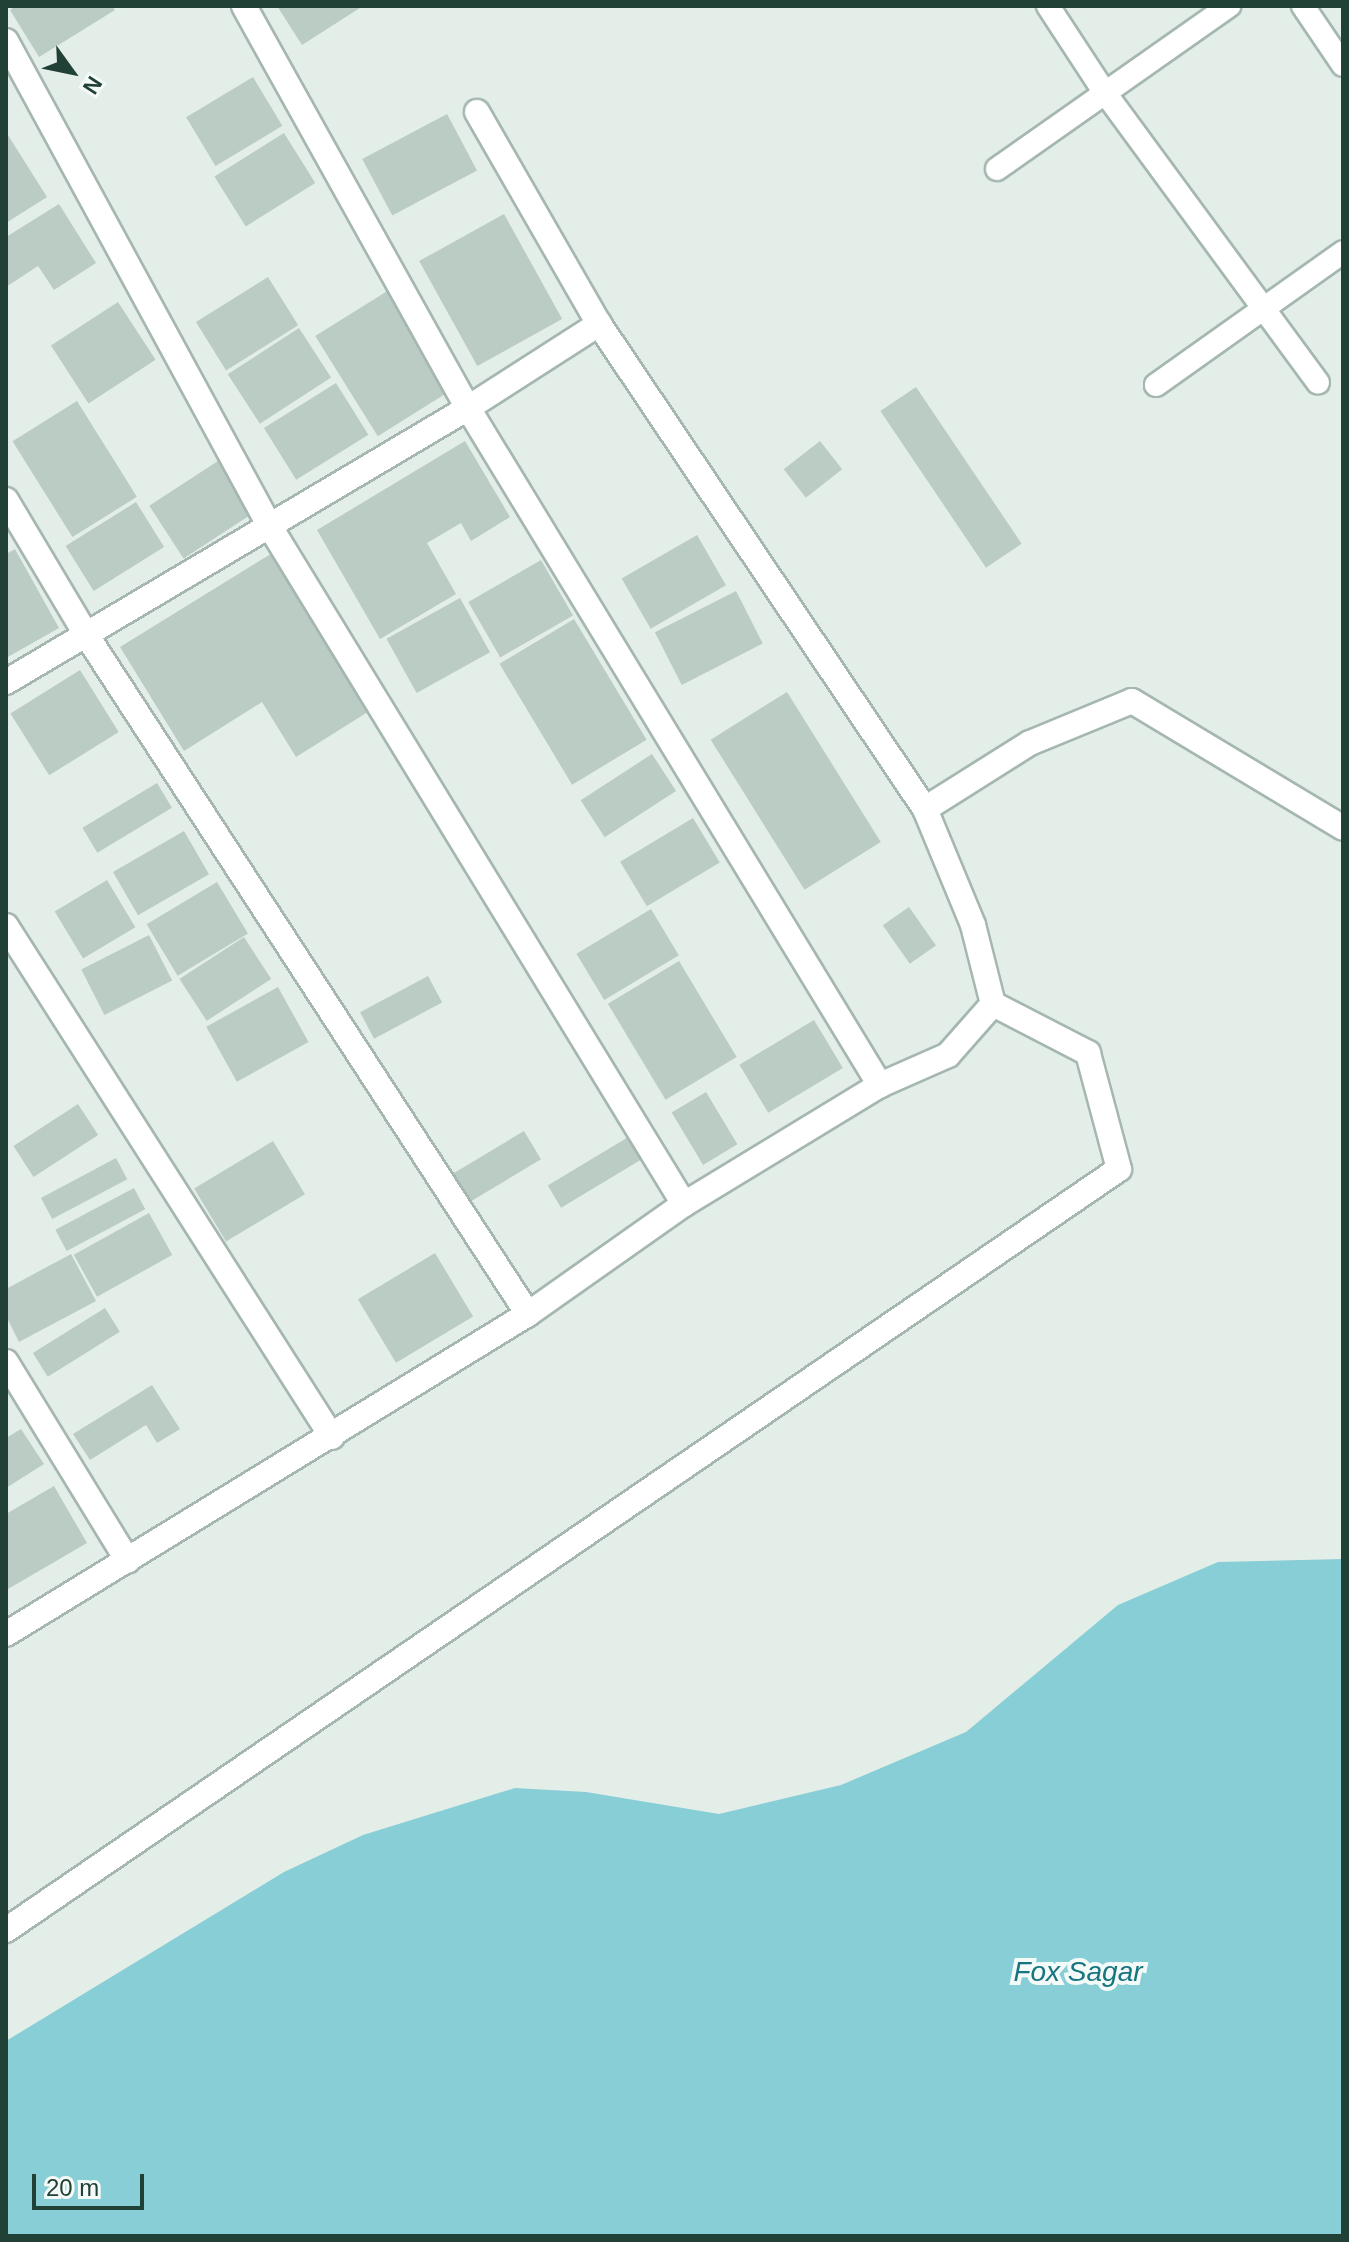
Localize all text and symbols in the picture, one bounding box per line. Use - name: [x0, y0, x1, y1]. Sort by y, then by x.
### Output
- north arrow: [32, 32, 112, 112]
- text: N: [78, 72, 107, 99]
- water label: Fox Sagar: [1013, 1955, 1143, 1989]
- scale bar: [36, 2158, 148, 2208]
- text: 20 m: [46, 2174, 99, 2201]

